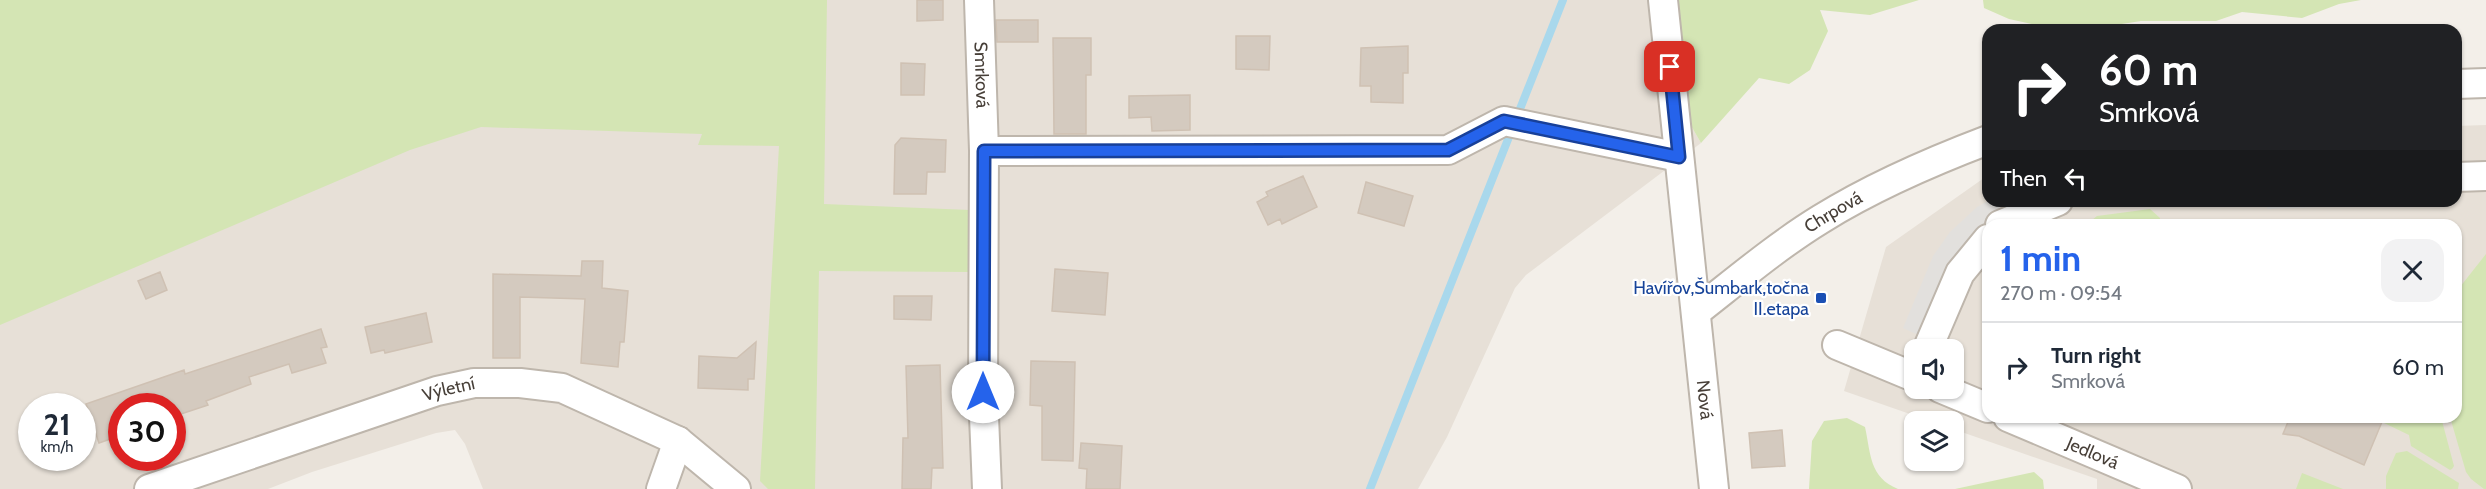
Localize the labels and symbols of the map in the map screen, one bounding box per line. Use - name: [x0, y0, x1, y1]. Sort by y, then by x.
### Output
- street label: Smrková: [969, 41, 994, 109]
- pin: [1644, 41, 1695, 92]
- street label: Chrpová: [1800, 186, 1866, 238]
- place label: Havířov,Šumbark,točna II.etapa: [1633, 277, 1809, 320]
- marker: Havířov,Šumbark,točna II.etapa: [1814, 291, 1828, 305]
- position arrow: [951, 360, 1015, 424]
- street label: Výletní: [419, 372, 477, 406]
- street label: Nová: [1692, 379, 1718, 421]
- speed limit sign: 30: [108, 393, 186, 471]
- street label: Jedlová: [2062, 432, 2123, 474]

